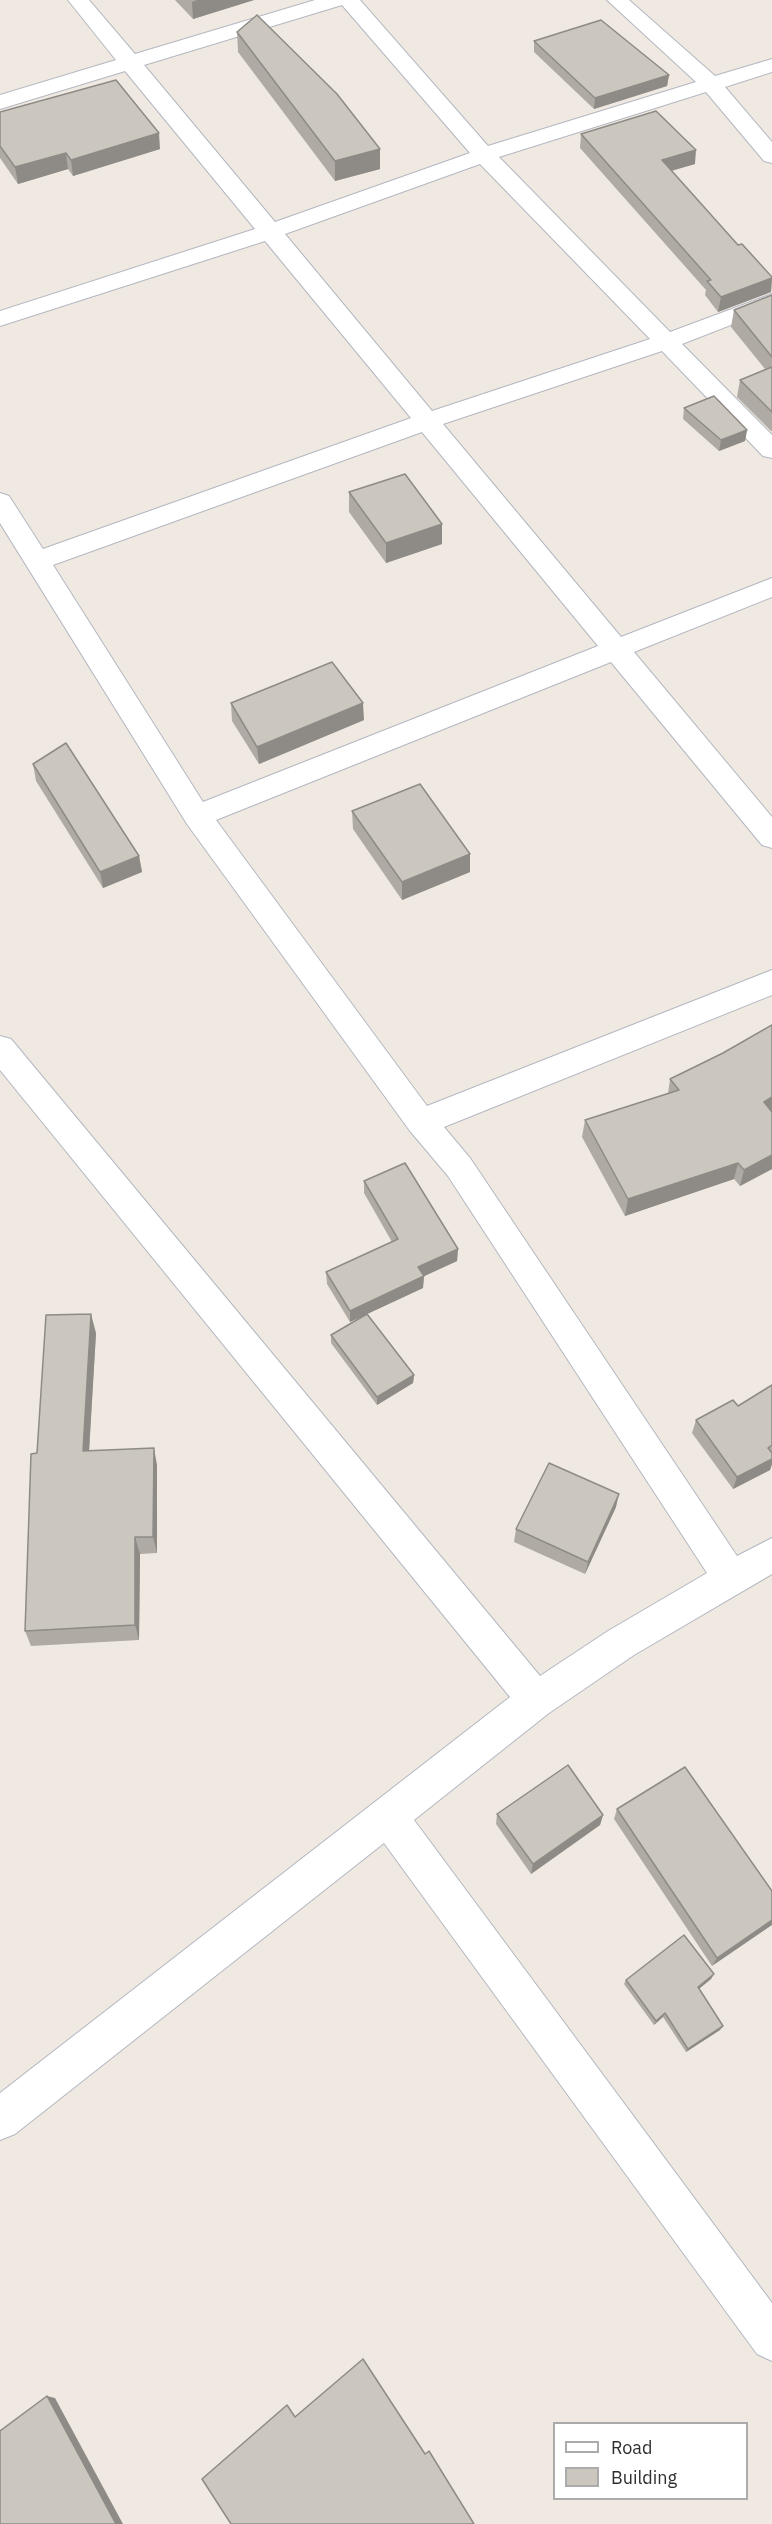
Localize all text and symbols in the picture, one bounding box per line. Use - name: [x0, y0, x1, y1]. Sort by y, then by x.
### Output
- legend: [553, 2422, 748, 2500]
- text: Road: [611, 2436, 652, 2459]
- text: Building: [611, 2466, 677, 2489]

